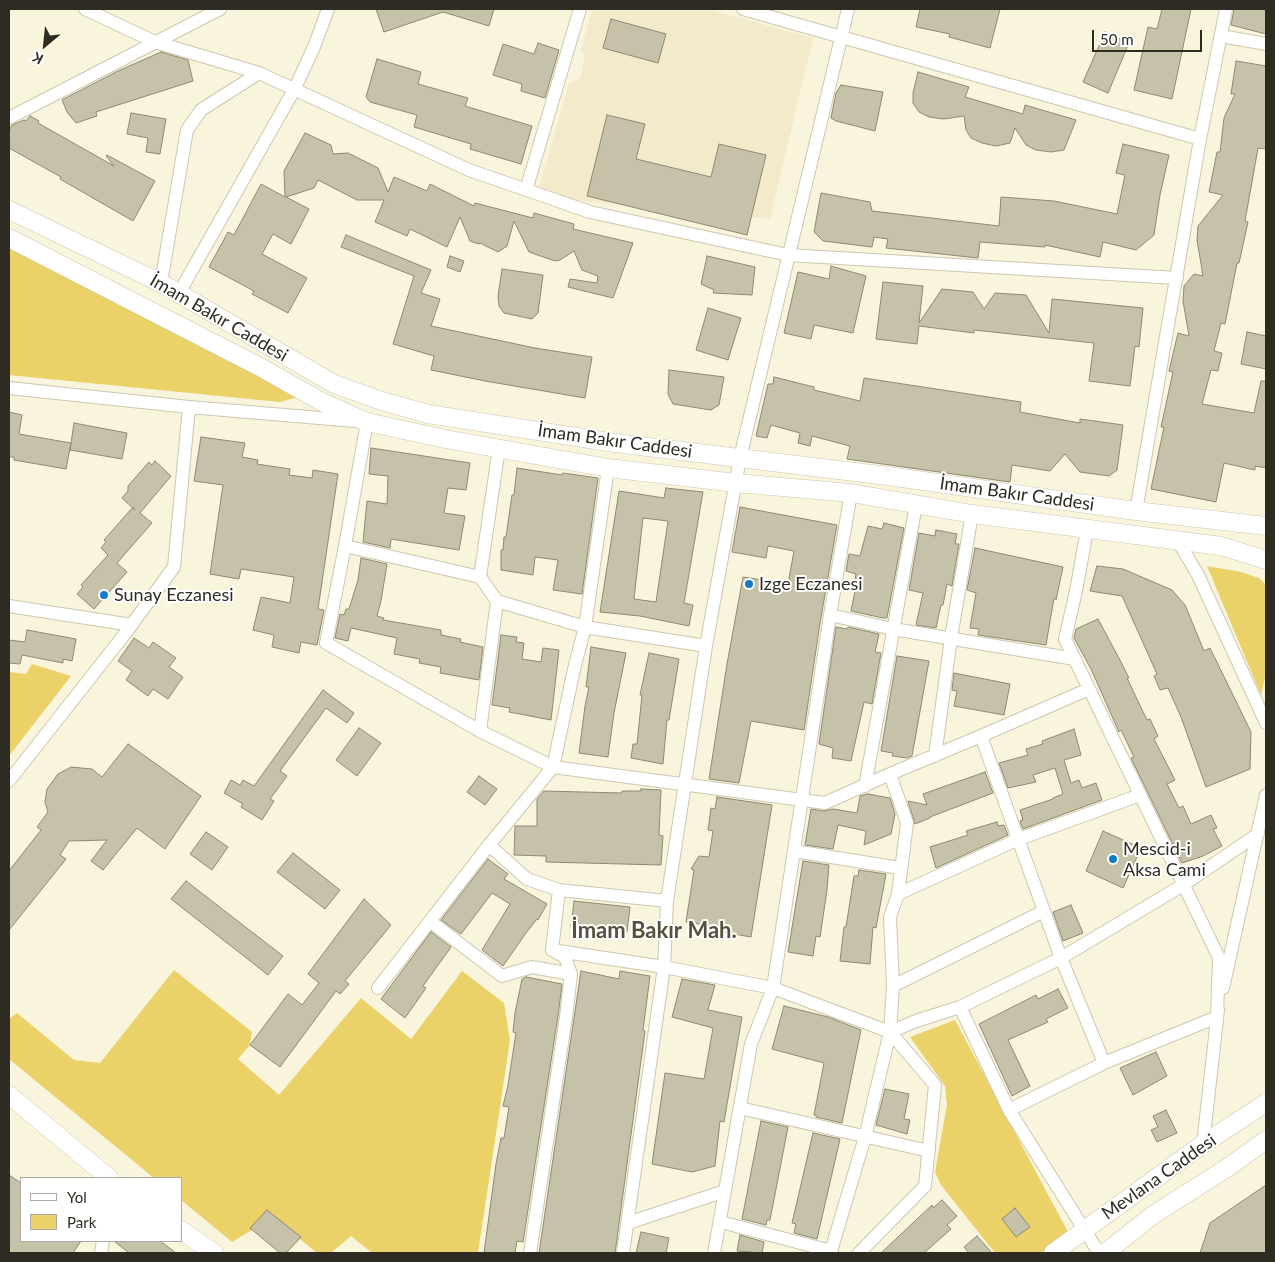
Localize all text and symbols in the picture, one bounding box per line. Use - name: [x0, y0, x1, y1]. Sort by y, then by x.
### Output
- north arrow: [20, 20, 70, 70]
- scale bar: [1095, 20, 1205, 52]
- text: 50 m: [1100, 30, 1134, 48]
- text: K: [29, 49, 46, 68]
- street label: İmam Bakır Caddesi: [146, 270, 292, 366]
- street label: İmam Bakır Caddesi: [536, 419, 694, 463]
- street label: İmam Bakır Caddesi: [938, 472, 1096, 516]
- place label: Izge Eczanesi: [759, 573, 863, 595]
- marker: Izge Eczanesi: [743, 578, 755, 590]
- place label: Sunay Eczanesi: [114, 584, 234, 606]
- marker: Sunay Eczanesi: [98, 589, 110, 601]
- place label: Mescid-i Aksa Cami: [1123, 838, 1206, 881]
- marker: Mescid-i Aksa Cami: [1107, 853, 1119, 865]
- district label: İmam Bakır Mah.: [571, 918, 737, 944]
- street label: Mevlana Caddesi: [1098, 1130, 1220, 1224]
- legend: [20, 1177, 182, 1242]
- text: Yol: [67, 1188, 87, 1206]
- text: Park: [67, 1213, 96, 1231]

